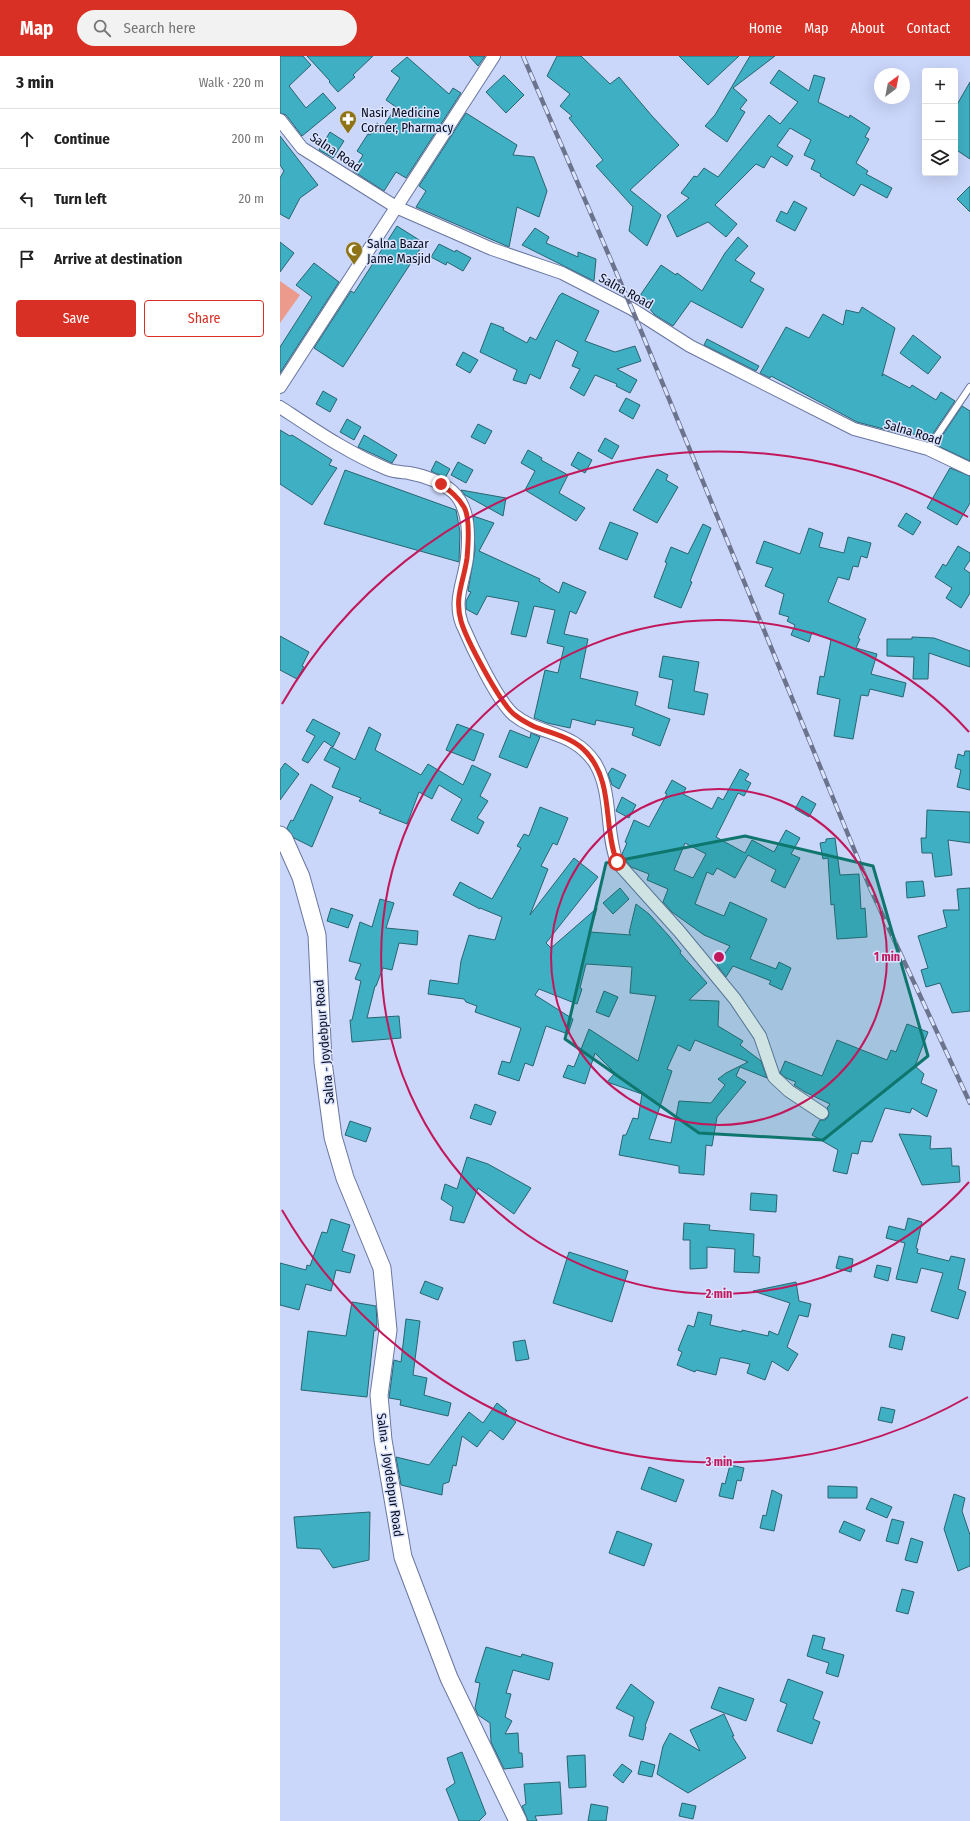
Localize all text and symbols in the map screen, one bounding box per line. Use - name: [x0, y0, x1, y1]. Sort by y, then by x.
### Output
- search box: [77, 10, 357, 46]
- text: Map: [20, 17, 53, 40]
- icon: search: [91, 17, 113, 39]
- text: Search here: [123, 19, 196, 37]
- text: Home: [749, 20, 782, 37]
- text: Map: [804, 20, 828, 37]
- text: About: [850, 20, 885, 37]
- text: Contact: [907, 20, 950, 37]
- north arrow: [874, 68, 910, 104]
- map controls: [922, 68, 958, 176]
- button: +: [922, 68, 958, 104]
- text: 3 min: [16, 72, 54, 93]
- text: Walk · 220 m: [199, 75, 264, 90]
- button: −: [922, 104, 958, 140]
- place label: Nasir Medicine Corner, Pharmacy: [361, 105, 453, 135]
- pharmacy icon: Nasir Medicine Corner, Pharmacy: [338, 109, 358, 134]
- icon: ahead: [16, 128, 38, 150]
- street label: Salna Road: [307, 129, 365, 175]
- text: Continue: [54, 130, 110, 148]
- text: 200 m: [232, 131, 264, 146]
- button: layers: [922, 140, 958, 176]
- icon: left: [16, 188, 38, 210]
- text: Turn left: [54, 190, 107, 208]
- text: 20 m: [238, 191, 264, 206]
- place label: Salna Bazar Jame Masjid: [367, 236, 431, 266]
- mosque icon: Salna Bazar Jame Masjid: [344, 240, 364, 265]
- icon: arrive: [16, 248, 38, 270]
- text: Arrive at destination: [54, 250, 182, 268]
- street label: Salna Road: [596, 270, 656, 312]
- button: Save: [16, 300, 136, 337]
- button: Share: [144, 300, 264, 337]
- street label: Salna Road: [882, 416, 944, 448]
- route end: [432, 475, 450, 493]
- route start: [608, 853, 626, 871]
- centre of rings: [712, 950, 726, 964]
- text: 1 min: [874, 950, 900, 964]
- street label: Salna - Joydebpur Road: [311, 979, 337, 1105]
- text: 2 min: [705, 1287, 732, 1301]
- street label: Salna - Joydebpur Road: [374, 1412, 406, 1538]
- text: 3 min: [705, 1455, 732, 1469]

